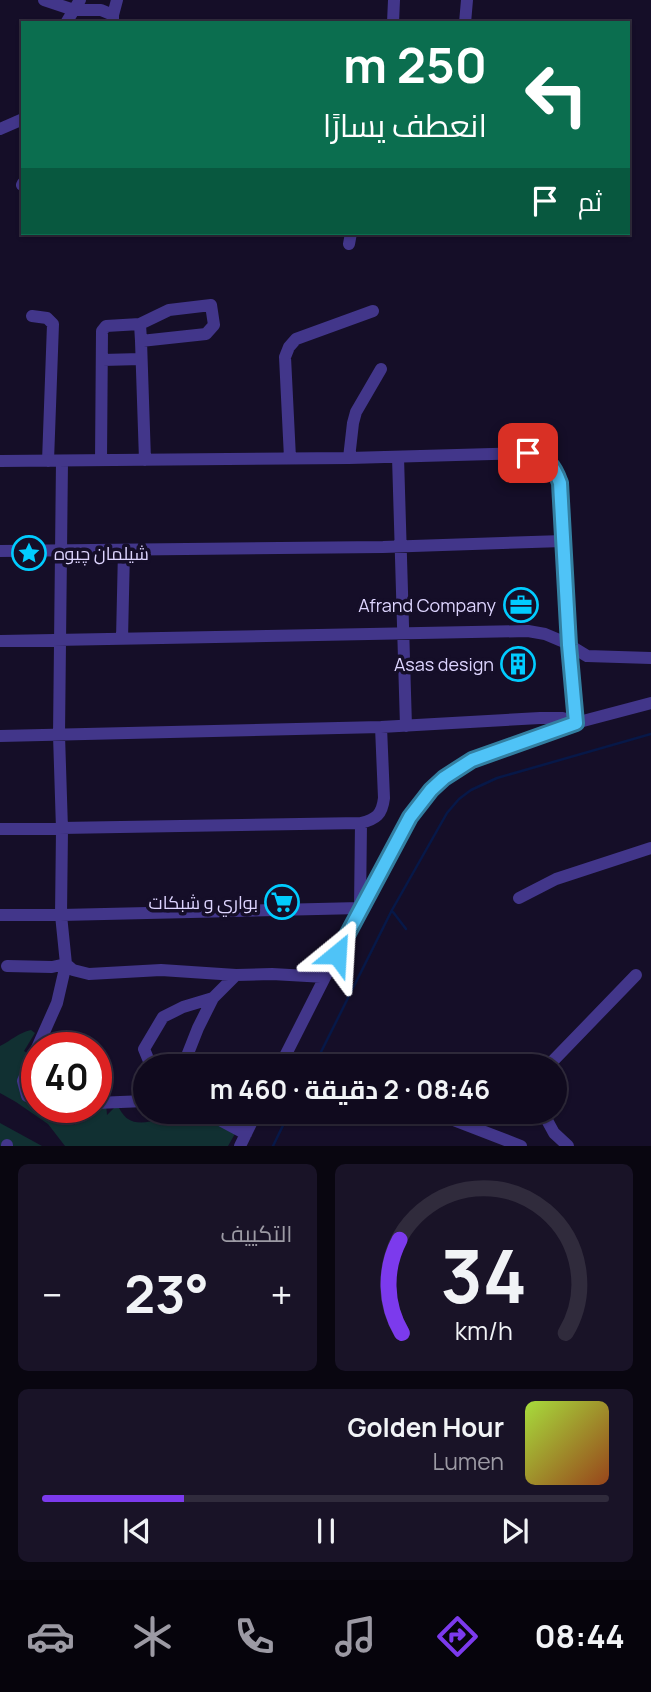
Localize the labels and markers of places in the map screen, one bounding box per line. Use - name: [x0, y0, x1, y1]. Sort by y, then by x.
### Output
- pin: [498, 423, 558, 483]
- place icon: شيلمان چیوه: [10, 534, 48, 572]
- place label: شيلمان چیوه: [54, 541, 149, 566]
- office icon: Afrand Company: [502, 586, 540, 624]
- place label: Afrand Company: [358, 593, 496, 617]
- building icon: Asas design: [499, 645, 537, 683]
- place label: Asas design: [394, 652, 494, 676]
- supermarket icon: بواري و شبكات: [263, 883, 301, 921]
- place label: بواري و شبكات: [149, 890, 258, 917]

